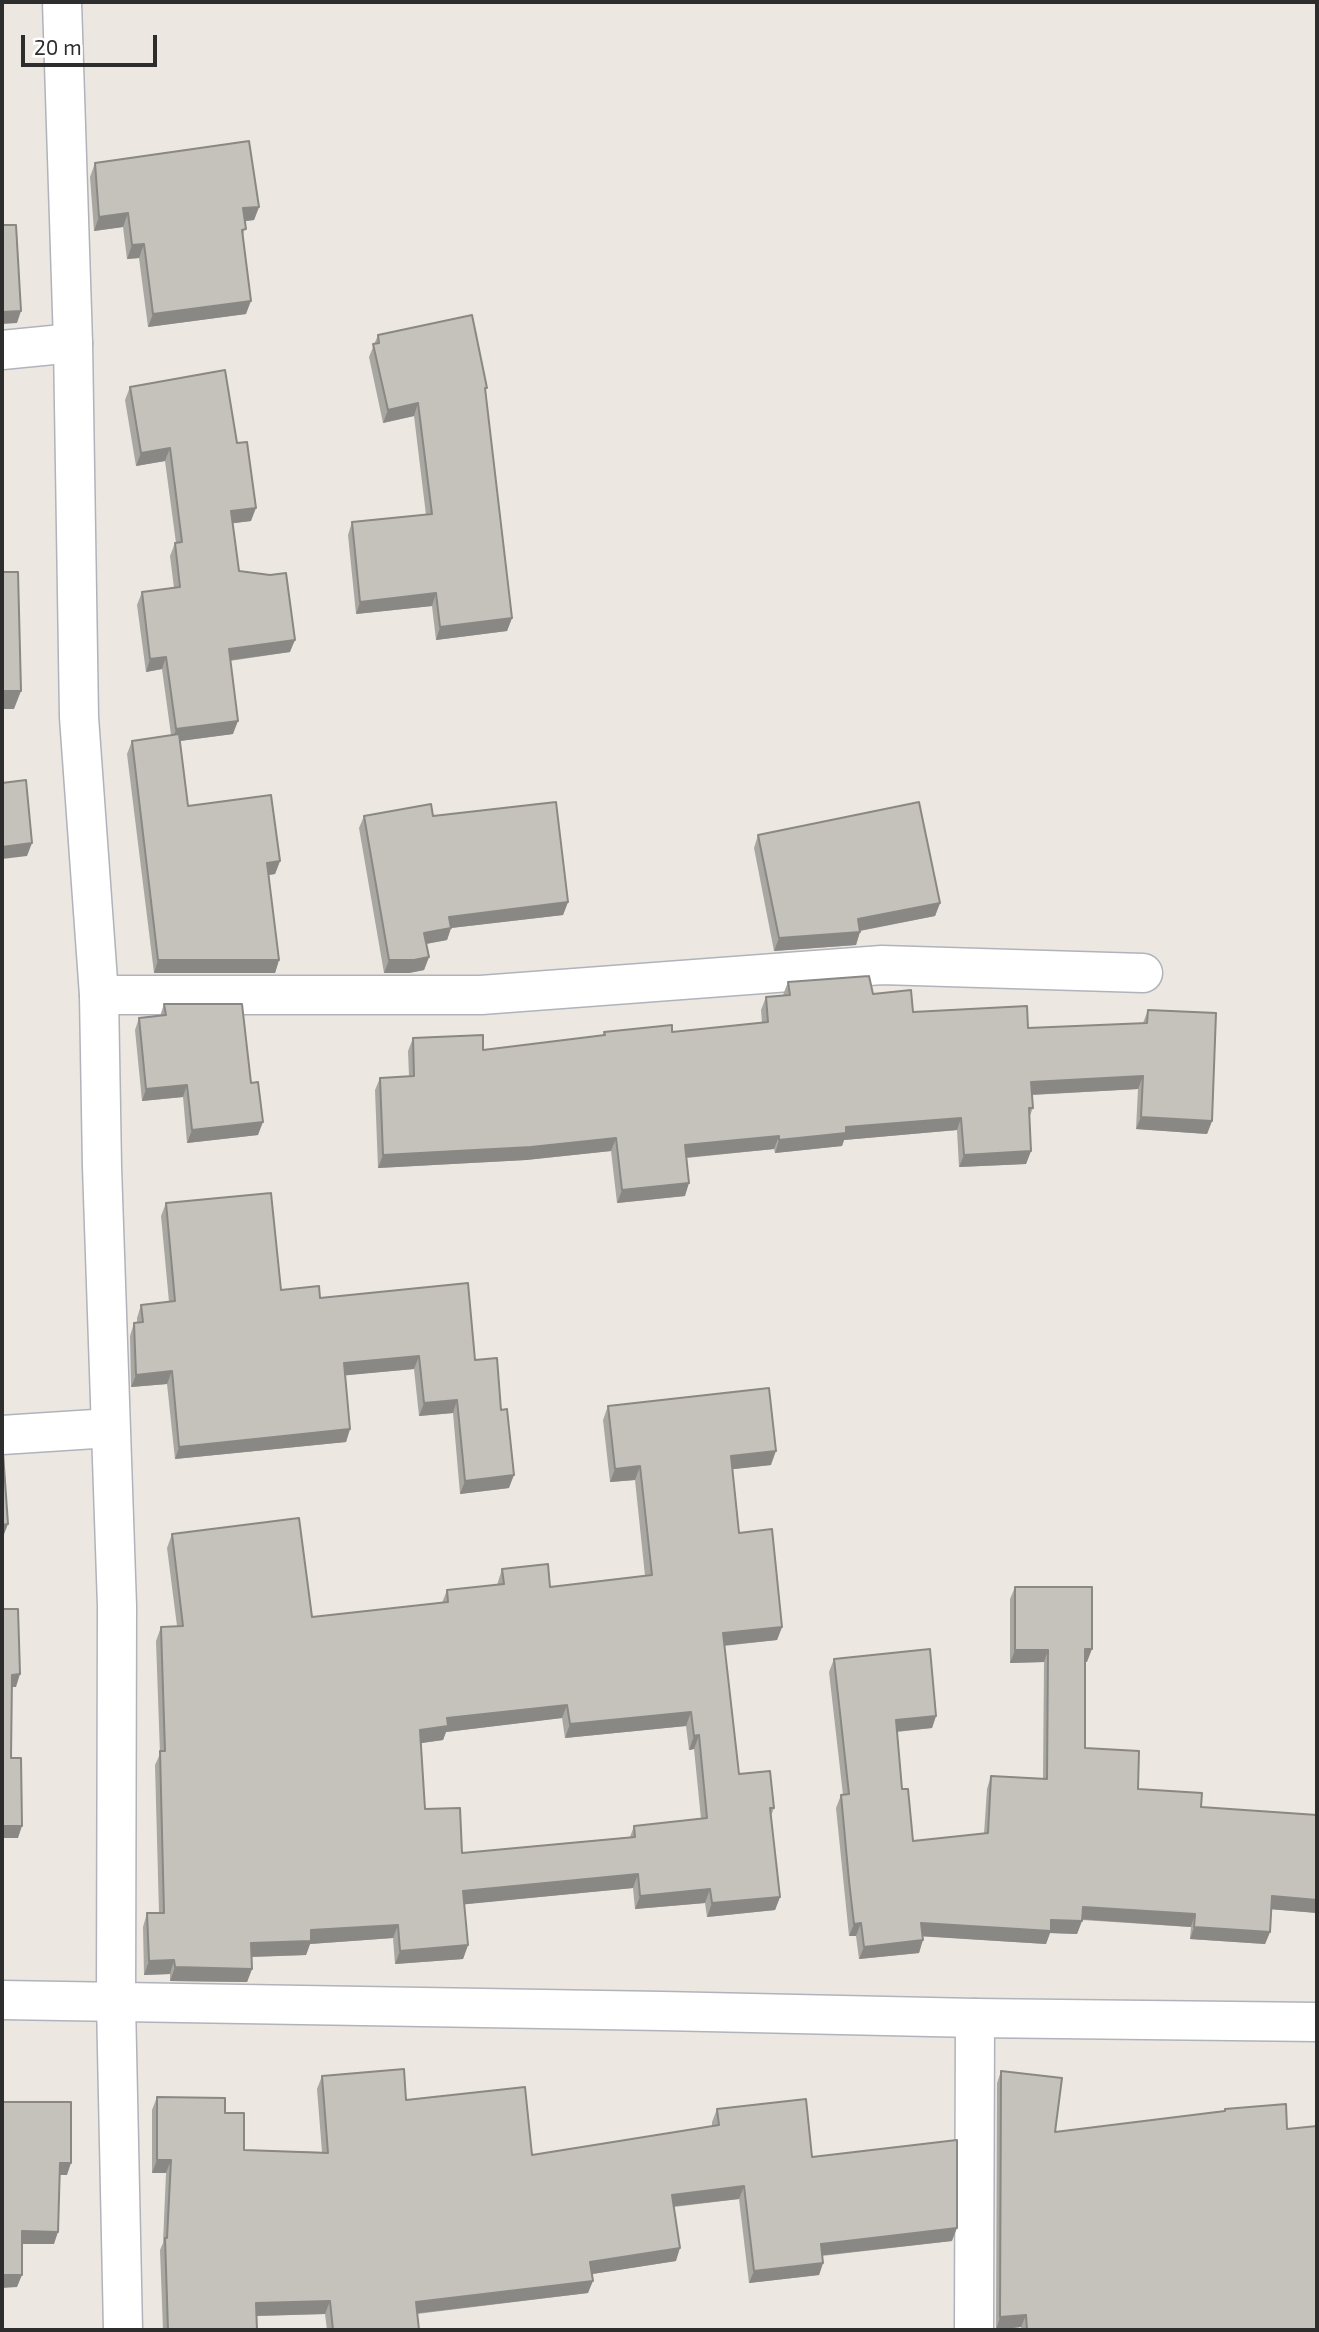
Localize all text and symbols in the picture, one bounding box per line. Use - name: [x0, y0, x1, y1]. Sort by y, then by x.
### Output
- scale bar: [24, 21, 161, 65]
- text: 20 m: [34, 34, 82, 59]

